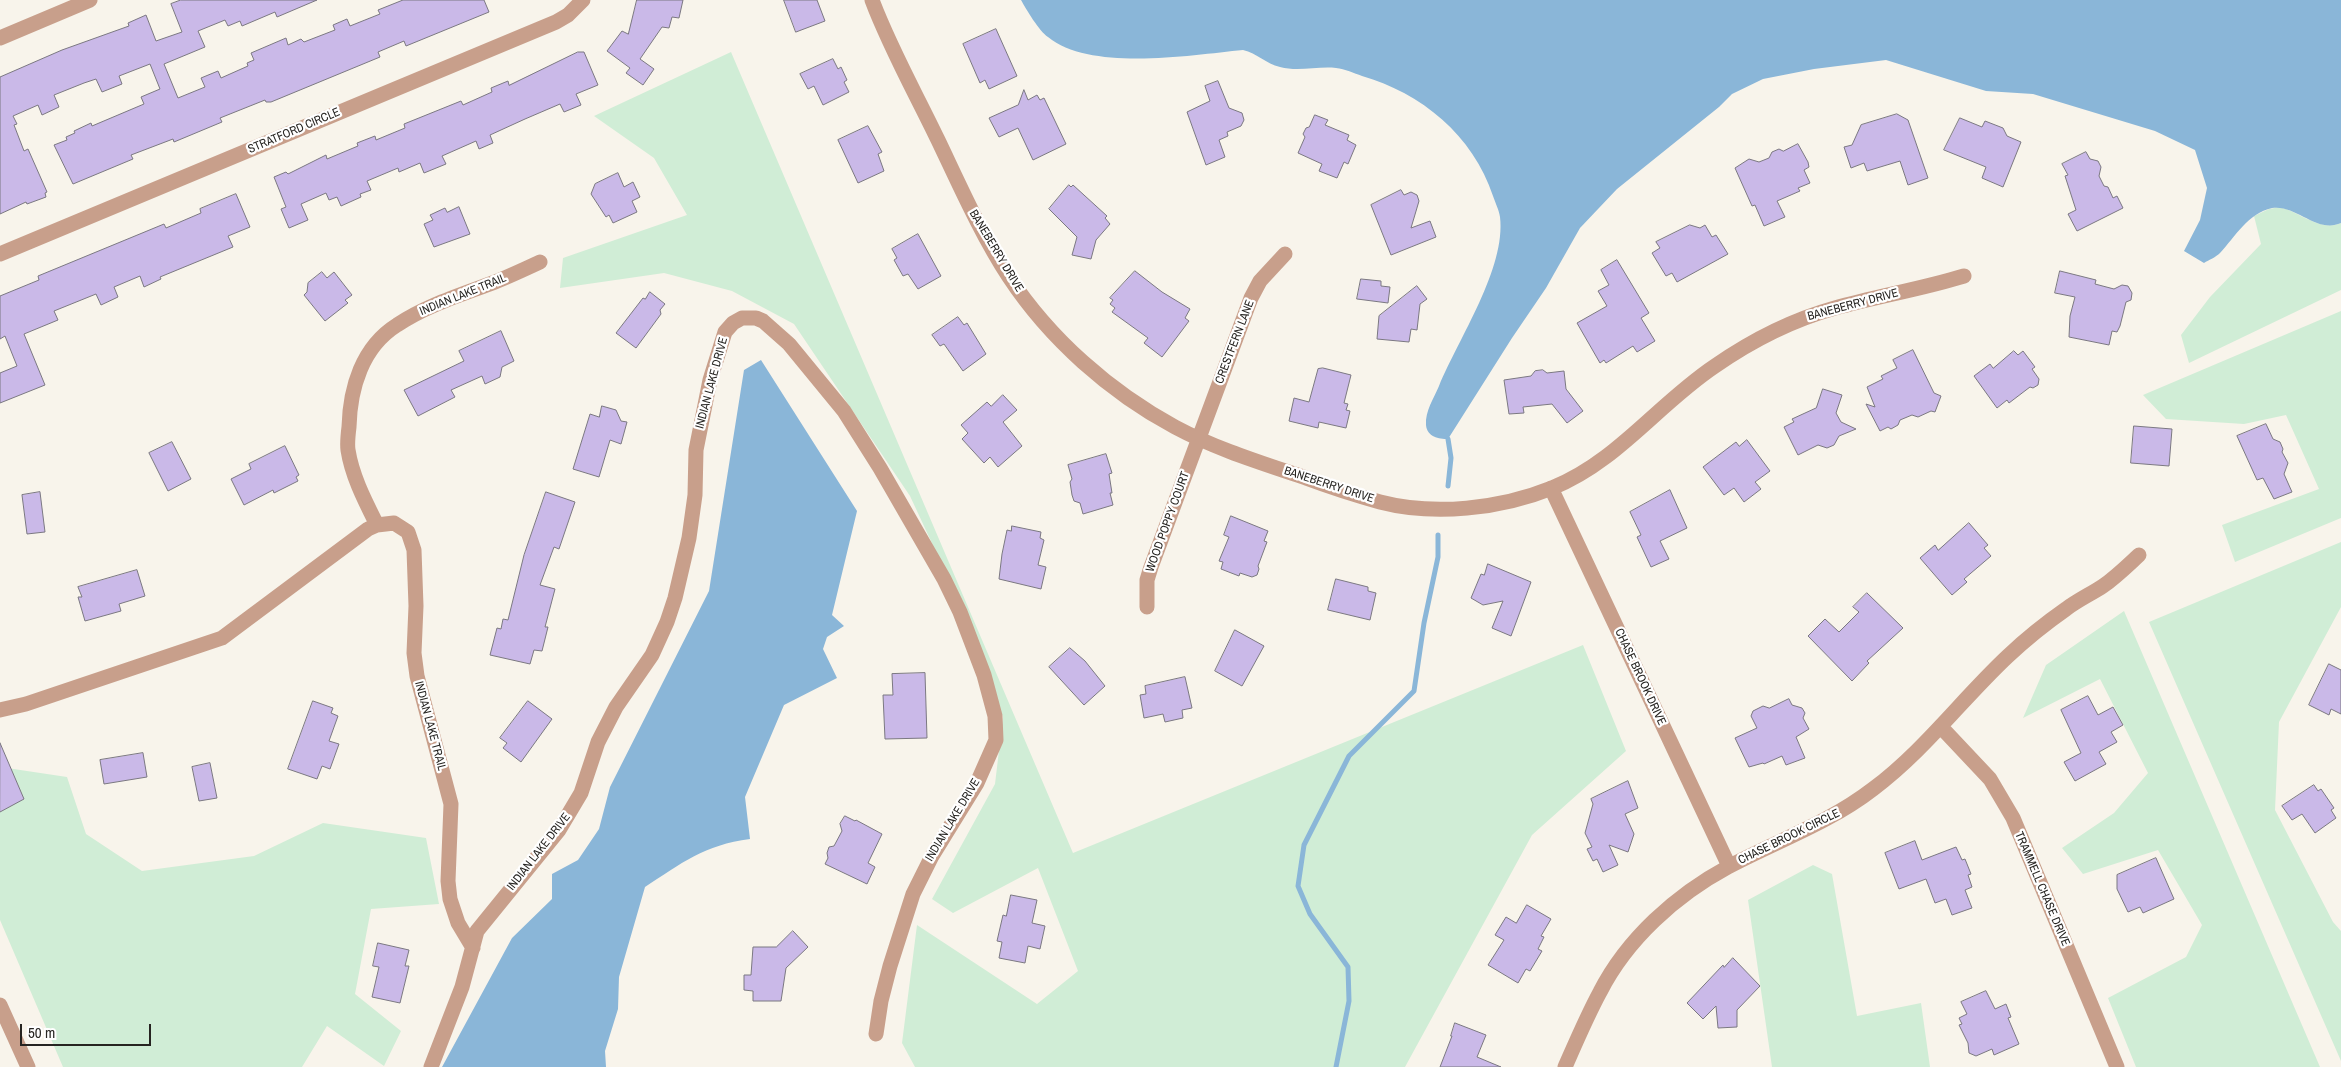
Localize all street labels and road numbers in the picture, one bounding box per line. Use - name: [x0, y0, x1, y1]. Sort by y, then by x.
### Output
- street label: STRATFORD CIRCLE: [246, 105, 342, 157]
- street label: BANEBERRY DRIVE: [966, 207, 1026, 295]
- street label: INDIAN LAKE TRAIL: [418, 271, 508, 319]
- street label: BANEBERRY DRIVE: [1806, 286, 1900, 324]
- street label: CRESTFERN LANE: [1212, 298, 1258, 386]
- street label: INDIAN LAKE DRIVE: [693, 336, 731, 430]
- street label: BANEBERRY DRIVE: [1282, 464, 1376, 506]
- street label: WOOD POPPY COURT: [1143, 470, 1193, 574]
- street label: CHASE BROOK DRIVE: [1611, 626, 1669, 728]
- street label: INDIAN LAKE TRAIL: [411, 680, 449, 772]
- street label: INDIAN LAKE DRIVE: [923, 776, 983, 864]
- street label: CHASE BROOK CIRCLE: [1736, 806, 1842, 868]
- street label: INDIAN LAKE DRIVE: [504, 811, 574, 893]
- street label: TRAMMELL CHASE DRIVE: [2011, 830, 2073, 948]

